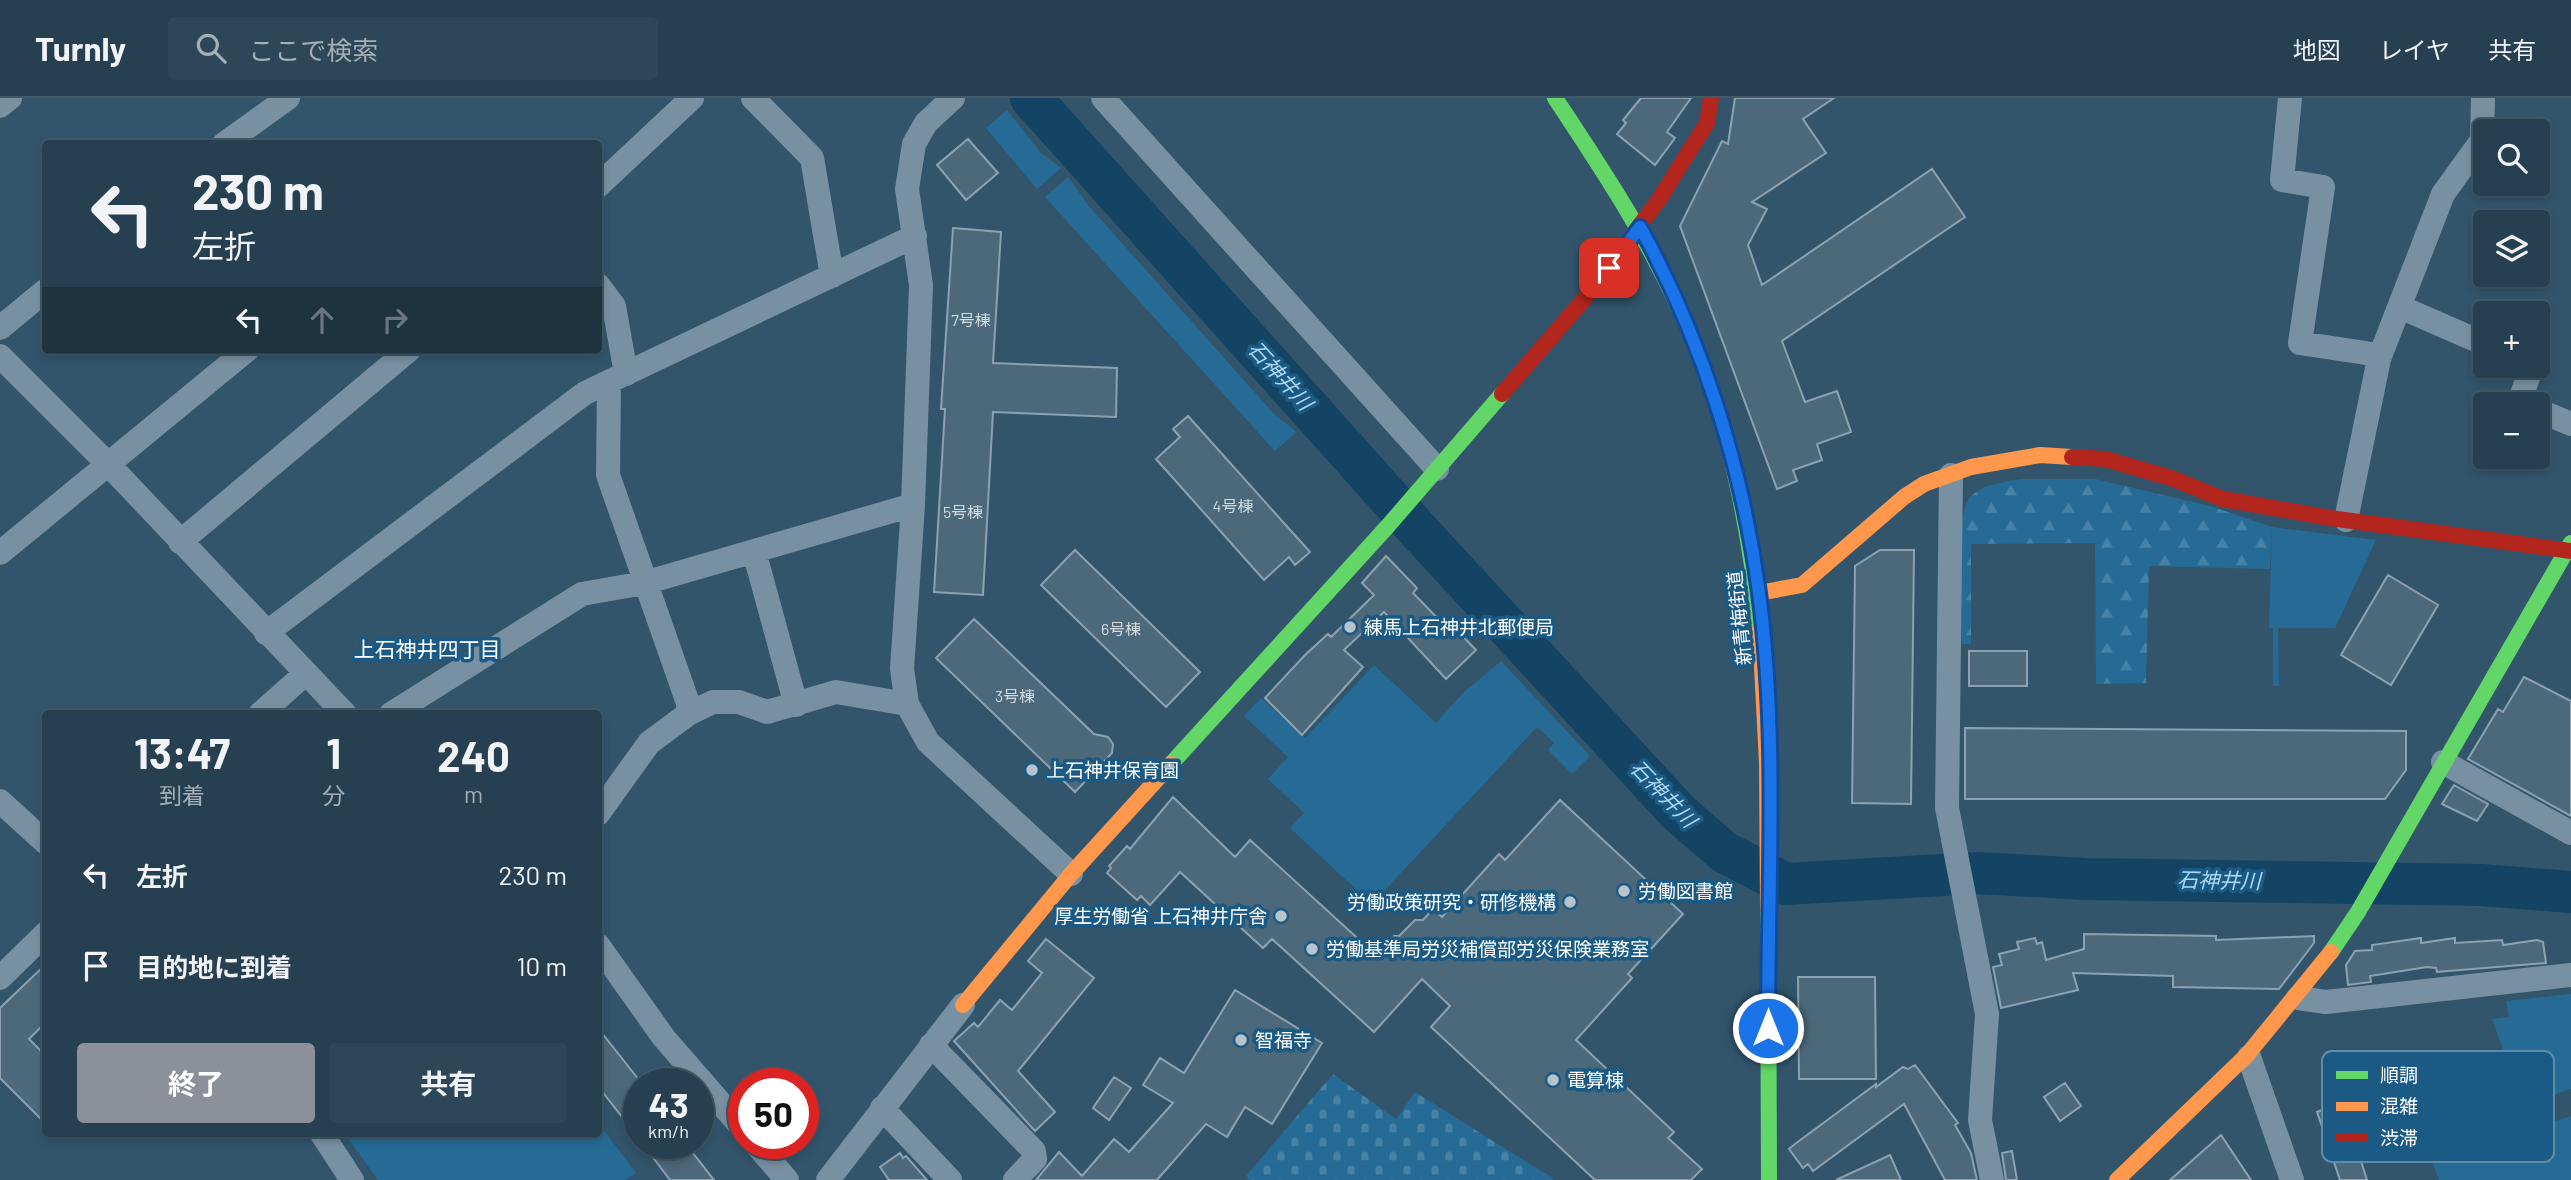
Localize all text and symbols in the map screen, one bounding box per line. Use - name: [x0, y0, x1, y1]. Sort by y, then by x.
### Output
- search box: [168, 17, 658, 80]
- text: Turnly: [35, 28, 126, 68]
- icon: search: [192, 29, 230, 67]
- text: ここで検索: [248, 34, 378, 65]
- text: 地図: [2293, 35, 2341, 64]
- text: レイヤ: [2379, 35, 2450, 64]
- text: 共有: [2488, 35, 2536, 64]
- map controls: [2473, 119, 2550, 469]
- button: search: [2473, 119, 2550, 196]
- text: 230 m: [192, 161, 324, 220]
- icon: left: [77, 168, 168, 259]
- button: layers: [2473, 210, 2550, 287]
- text: 左折: [192, 226, 256, 264]
- pin: [1579, 238, 1639, 298]
- icon: arrive: [1590, 249, 1628, 287]
- icon: left: [230, 301, 268, 339]
- icon: ahead: [303, 301, 341, 339]
- icon: right: [376, 301, 414, 339]
- button: +: [2473, 301, 2550, 378]
- house number: 7号棟: [951, 310, 991, 329]
- water label: 石神井川: [1244, 335, 1320, 416]
- button: −: [2473, 392, 2550, 469]
- house number: 4号棟: [1213, 496, 1253, 515]
- house number: 5号棟: [943, 502, 983, 521]
- street label: 新青梅街道: [1722, 570, 1755, 667]
- place label: 練馬上石神井北郵便局: [1364, 615, 1554, 638]
- house number: 6号棟: [1101, 619, 1141, 638]
- marker: 練馬上石神井北郵便局: [1342, 619, 1358, 635]
- district label: 上石神井四丁目: [354, 636, 501, 661]
- house number: 3号棟: [995, 686, 1035, 705]
- text: 13:47: [134, 727, 230, 777]
- text: 1: [326, 727, 341, 777]
- text: 240: [437, 730, 510, 780]
- water label: 石神井川: [1626, 754, 1704, 833]
- place label: 上石神井保育園: [1046, 758, 1179, 781]
- marker: 上石神井保育園: [1024, 762, 1040, 778]
- text: m: [464, 780, 483, 808]
- text: 到着: [159, 781, 205, 809]
- text: 分: [322, 781, 345, 809]
- icon: left: [77, 856, 115, 894]
- text: 230 m: [498, 859, 567, 890]
- text: 左折: [136, 860, 188, 891]
- water label: 石神井川: [2177, 866, 2263, 893]
- place label: 労働図書館: [1638, 879, 1733, 902]
- marker: 労働図書館: [1616, 883, 1632, 899]
- place label: 労働政策研究・研修機構: [1347, 890, 1556, 913]
- marker: 労働政策研究・研修機構: [1562, 894, 1578, 910]
- place label: 厚生労働省 上石神井庁舎: [1054, 904, 1267, 927]
- marker: 厚生労働省 上石神井庁舎: [1273, 908, 1289, 924]
- place label: 労働基準局労災補償部労災保険業務室: [1326, 937, 1649, 960]
- marker: 労働基準局労災補償部労災保険業務室: [1304, 941, 1320, 957]
- icon: arrive: [77, 947, 115, 985]
- text: 10 m: [517, 950, 567, 981]
- text: 目的地に到着: [136, 951, 292, 982]
- position arrow: [1731, 991, 1805, 1065]
- place label: 智福寺: [1255, 1028, 1312, 1051]
- marker: 智福寺: [1233, 1032, 1249, 1048]
- button: 終了: [77, 1043, 315, 1123]
- button: 共有: [329, 1043, 567, 1123]
- legend: [2322, 1051, 2554, 1162]
- text: 順調: [2380, 1063, 2418, 1086]
- speed limit sign: 50: [728, 1068, 819, 1159]
- place label: 電算棟: [1567, 1068, 1624, 1091]
- marker: 電算棟: [1545, 1072, 1561, 1088]
- text: 43: [648, 1083, 689, 1125]
- text: 混雑: [2380, 1094, 2418, 1117]
- text: km/h: [648, 1120, 689, 1142]
- text: 渋滞: [2380, 1126, 2418, 1149]

